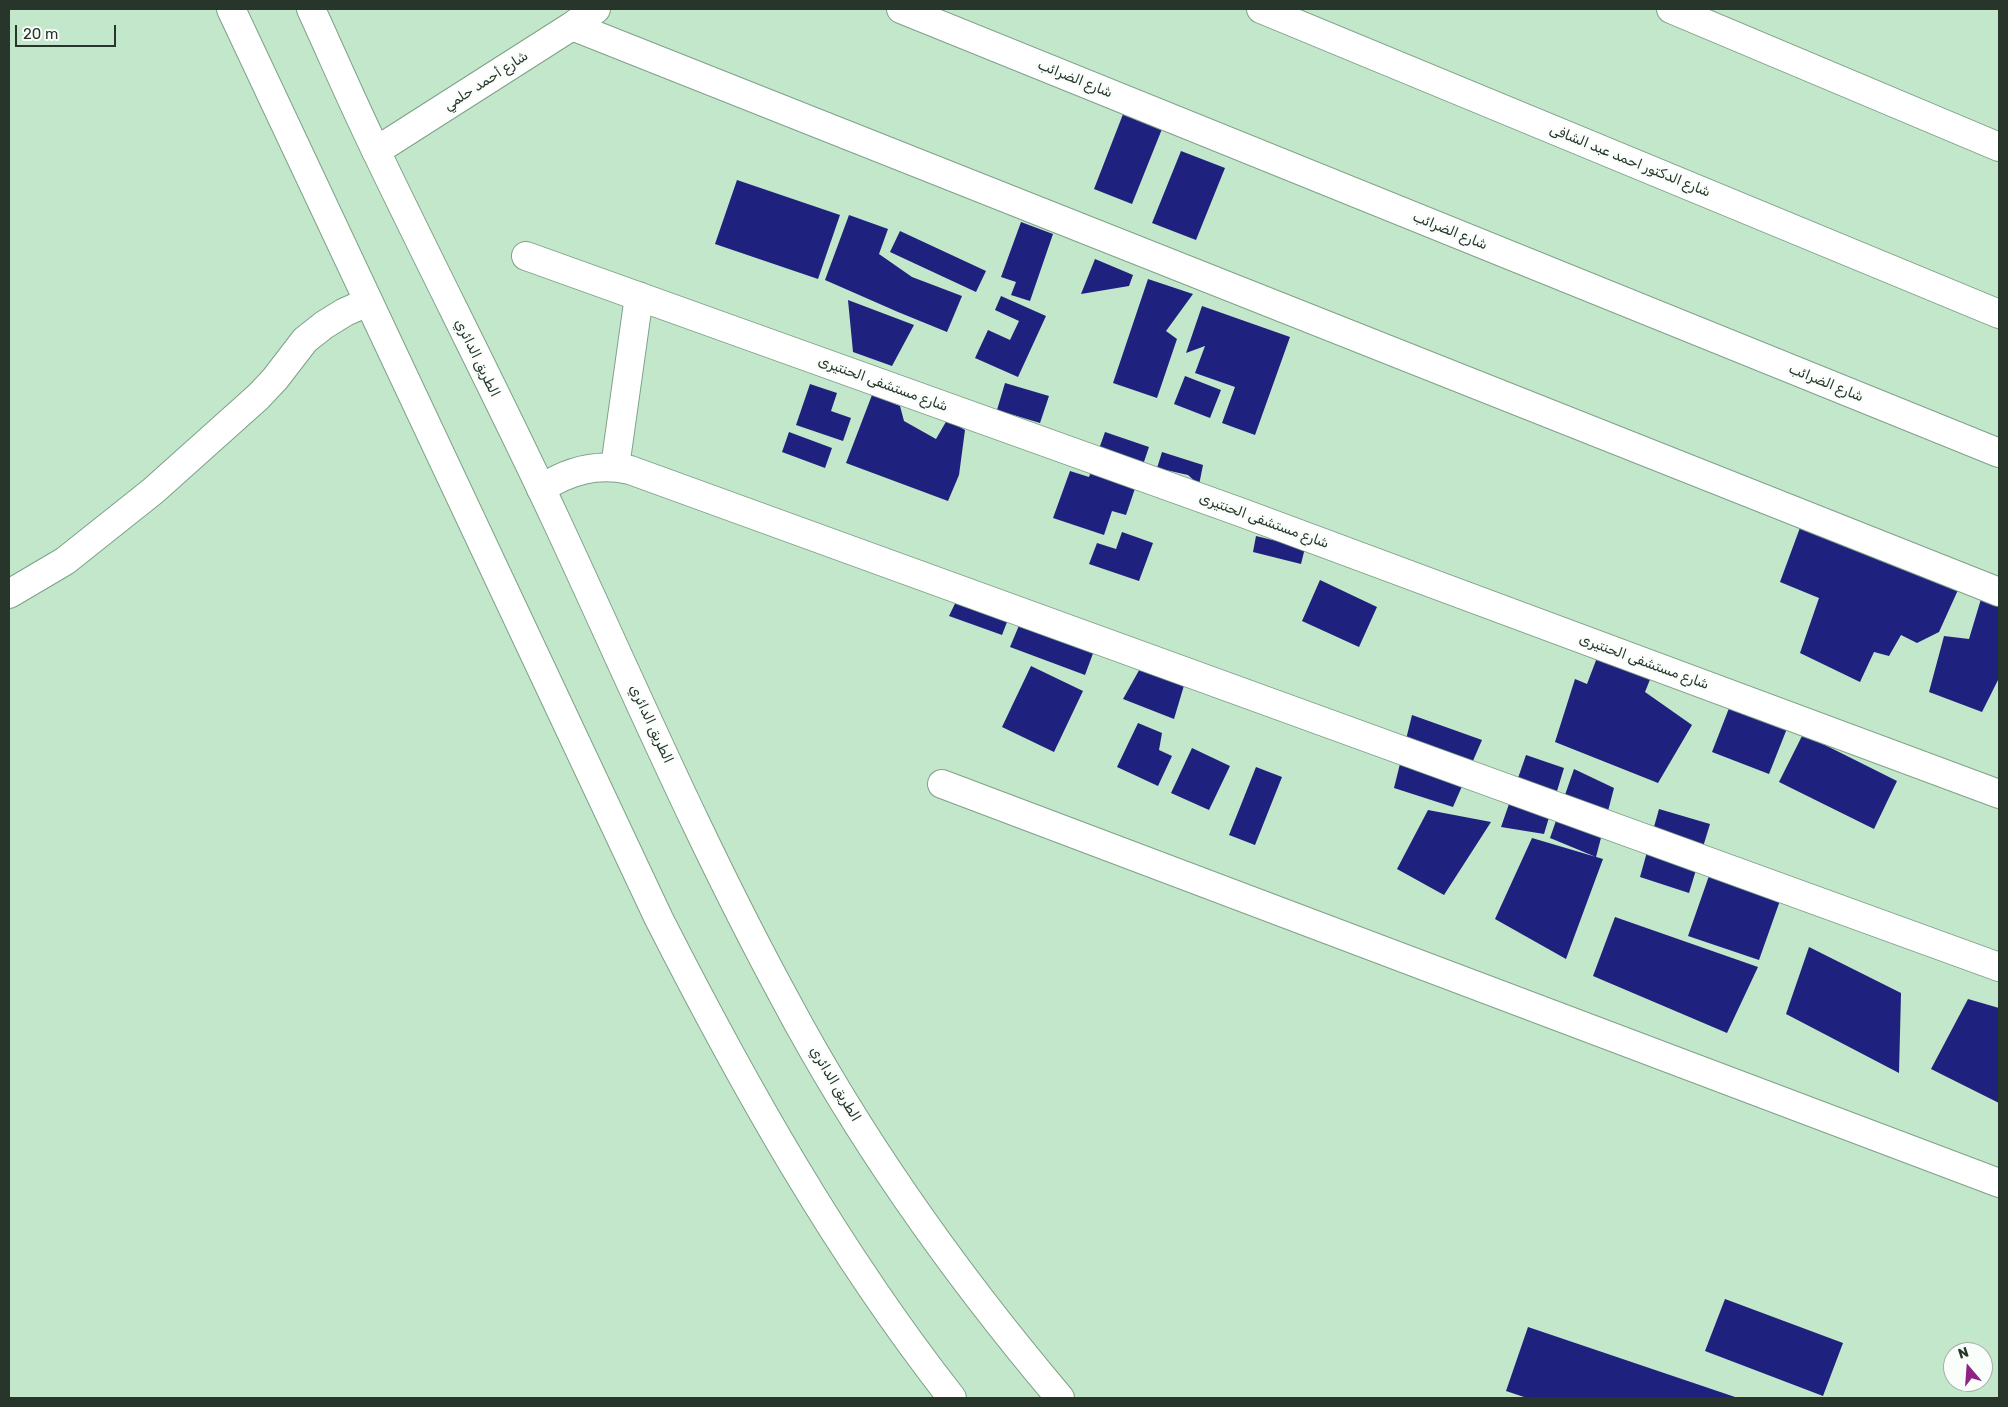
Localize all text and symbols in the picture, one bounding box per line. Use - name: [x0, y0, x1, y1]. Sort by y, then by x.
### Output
- scale bar: [18, 15, 119, 47]
- text: 20 m: [23, 25, 58, 43]
- street label: شارع أحمد حلمي: [441, 48, 531, 114]
- street label: شارع الضرائب: [1035, 56, 1115, 102]
- street label: شارع الدكتور احمد عبد الشافى: [1547, 121, 1713, 201]
- street label: شارع الضرائب: [1410, 208, 1490, 254]
- street label: الطريق الدائري: [451, 316, 503, 400]
- street label: شارع مستشفى الحنتيرى: [816, 353, 950, 415]
- street label: شارع الضرائب: [1786, 360, 1866, 406]
- street label: شارع مستشفى الحنتيرى: [1197, 490, 1331, 552]
- street label: شارع مستشفى الحنتيرى: [1577, 631, 1711, 693]
- street label: الطريق الدائري: [626, 682, 676, 766]
- street label: الطريق الدائري: [806, 1043, 864, 1125]
- north arrow: [1943, 1342, 1993, 1392]
- text: N: [1956, 1344, 1971, 1363]

